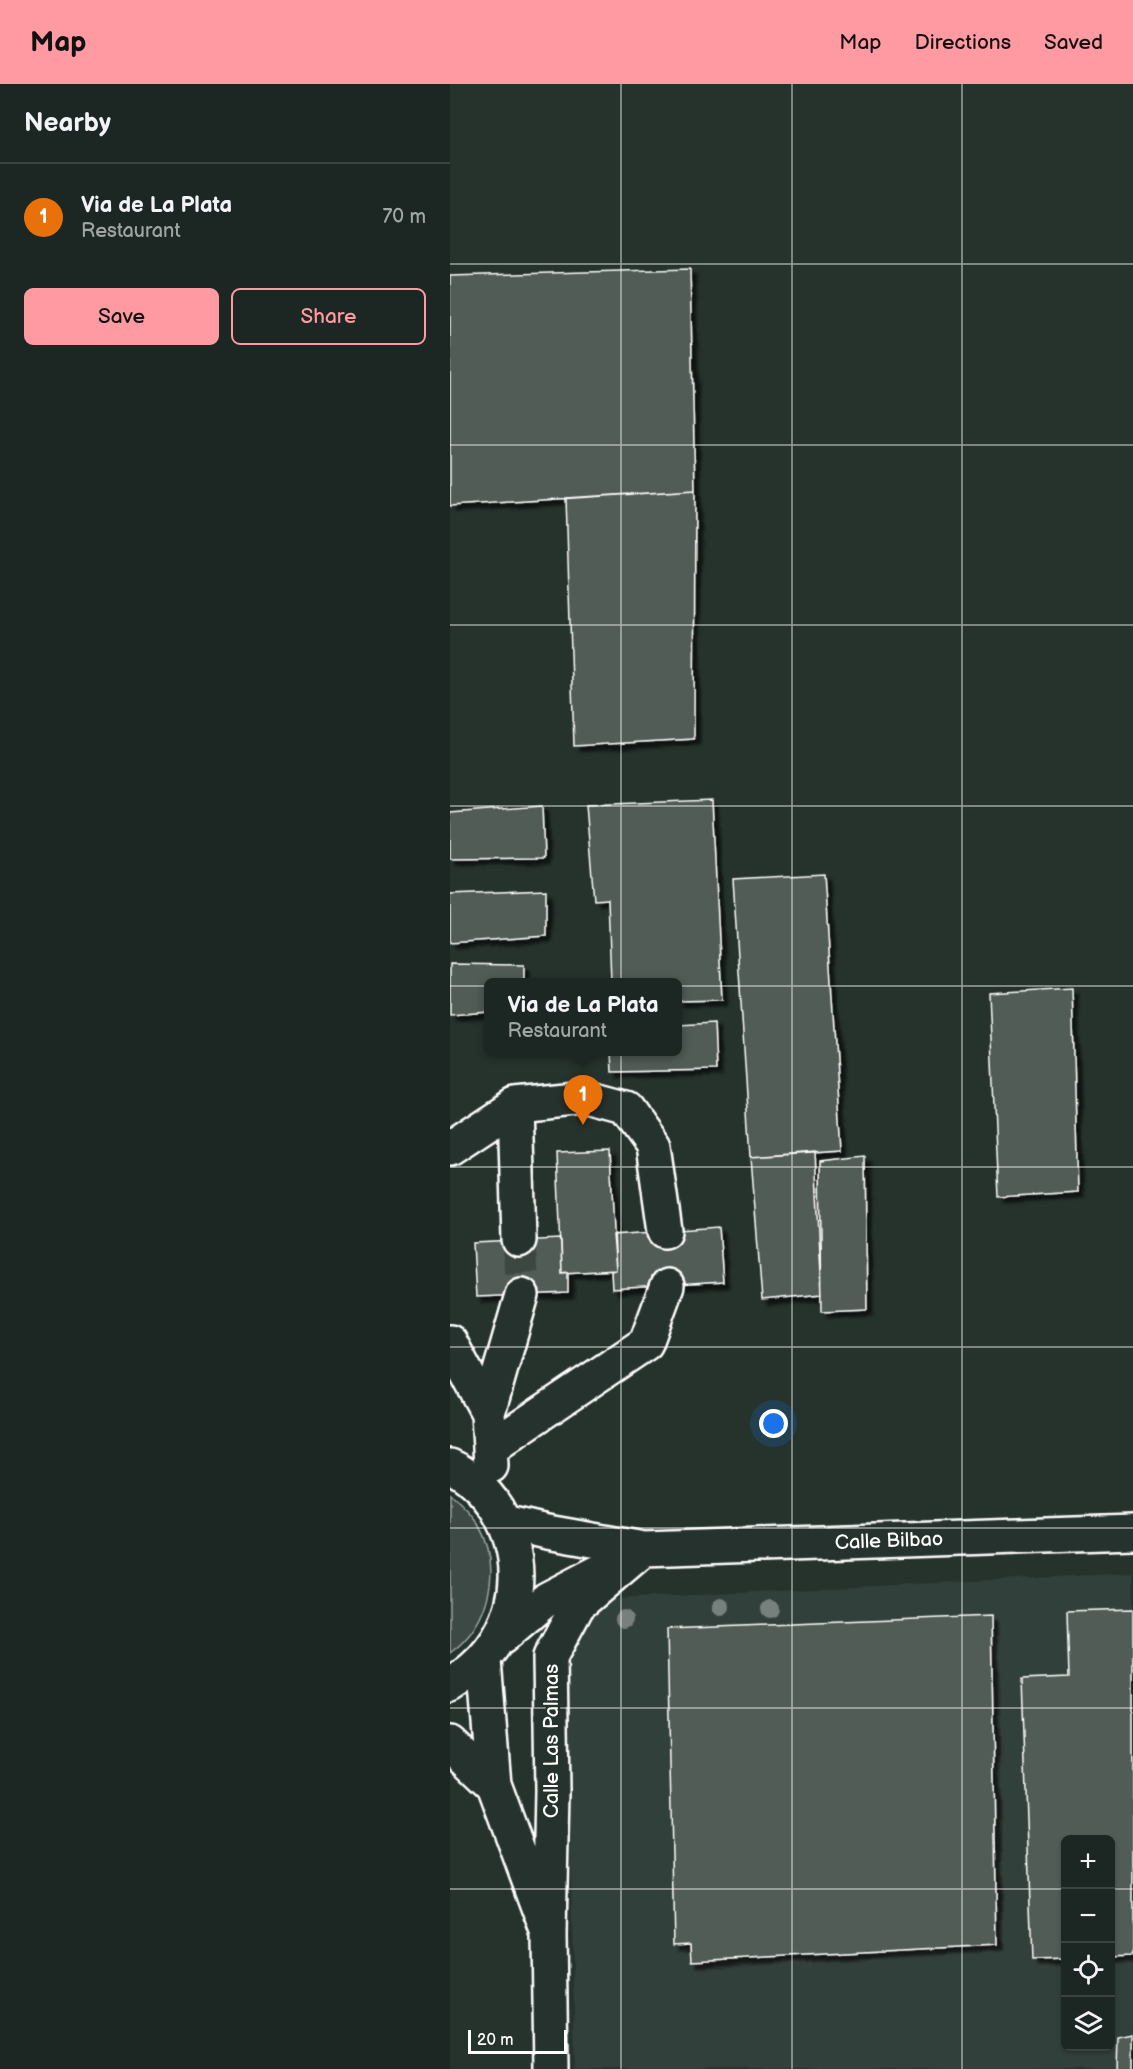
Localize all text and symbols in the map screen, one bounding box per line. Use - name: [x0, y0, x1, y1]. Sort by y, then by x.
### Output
- text: Map: [30, 26, 86, 59]
- text: Map: [839, 30, 882, 55]
- text: Directions: [915, 30, 1011, 55]
- text: Saved: [1044, 30, 1103, 55]
- text: Nearby: [24, 108, 111, 139]
- text: Via de La Plata: [81, 192, 232, 219]
- text: 1: [39, 205, 48, 229]
- text: 70 m: [382, 205, 426, 229]
- text: Restaurant: [81, 219, 181, 243]
- button: Save: [24, 288, 219, 345]
- button: Share: [231, 288, 426, 345]
- popup: [484, 978, 682, 1056]
- text: Via de La Plata: [507, 992, 659, 1019]
- text: Restaurant: [507, 1019, 607, 1043]
- pin: 1: [564, 1076, 602, 1125]
- your location: [759, 1409, 788, 1438]
- street label: Calle Bilbao: [834, 1527, 944, 1555]
- street label: Calle Las Palmas: [540, 1664, 564, 1818]
- map controls: [1061, 1835, 1115, 2051]
- button: +: [1061, 1835, 1115, 1889]
- button: −: [1061, 1889, 1115, 1943]
- button: locate: [1061, 1943, 1115, 1997]
- button: layers: [1061, 1997, 1115, 2051]
- scale bar: [468, 2027, 567, 2054]
- text: 20 m: [477, 2031, 513, 2050]

